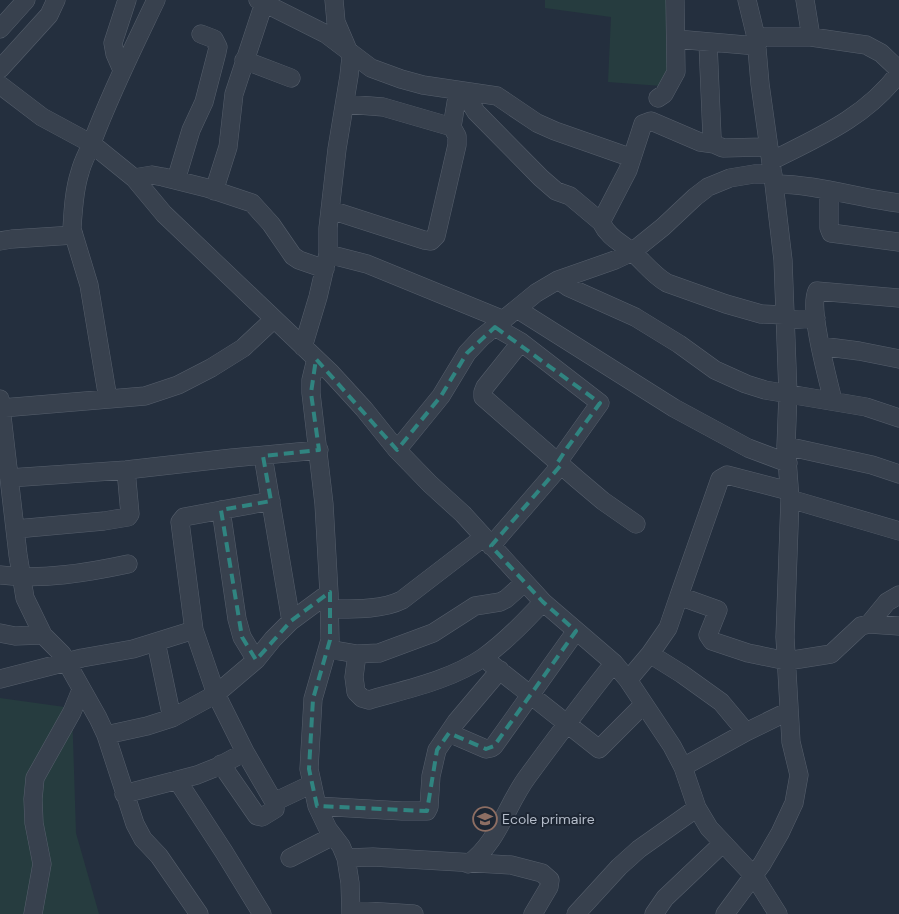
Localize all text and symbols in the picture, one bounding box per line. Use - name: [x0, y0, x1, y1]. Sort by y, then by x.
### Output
- school or university icon: Ecole primaire: [472, 806, 498, 832]
- place label: Ecole primaire: [502, 810, 595, 828]

